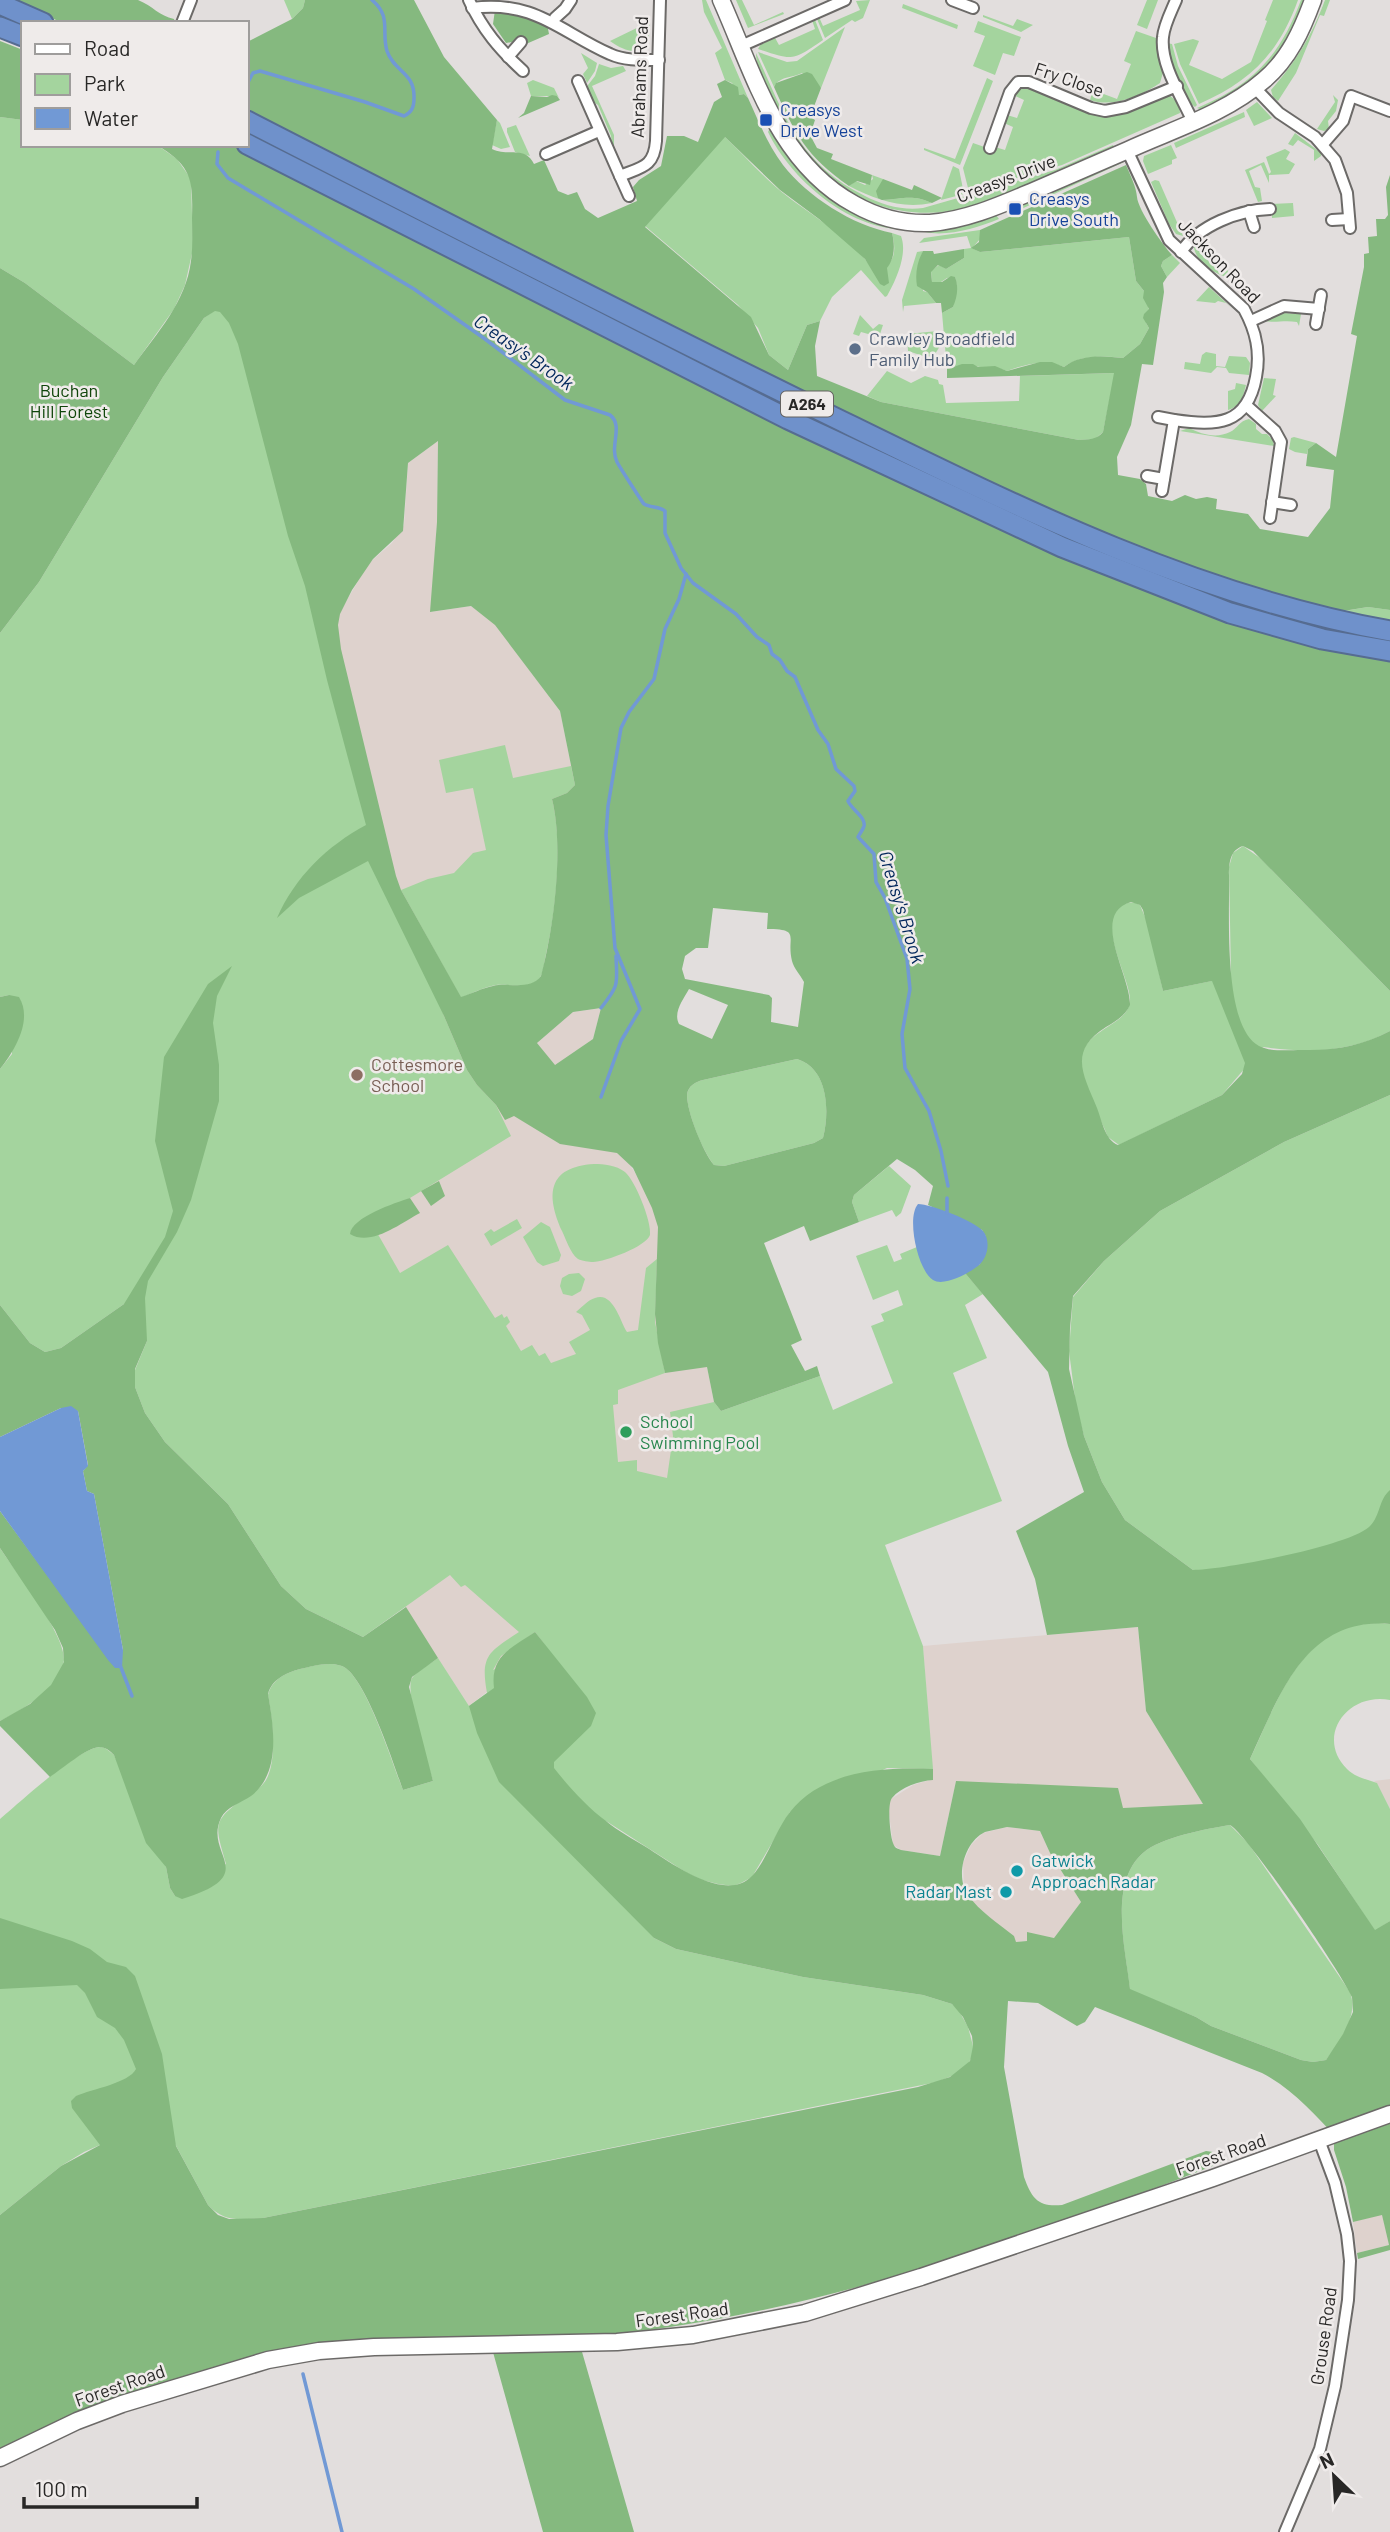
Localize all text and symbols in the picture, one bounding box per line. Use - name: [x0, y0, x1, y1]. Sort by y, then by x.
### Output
- street label: Abrahams Road: [626, 15, 652, 138]
- legend: [21, 21, 248, 147]
- text: Road: [84, 35, 130, 60]
- street label: Fry Close: [1032, 57, 1107, 101]
- text: Park: [84, 70, 125, 95]
- place label: Creasys Drive West: [780, 98, 863, 141]
- text: Water: [84, 105, 139, 130]
- marker: Creasys Drive West: [758, 112, 774, 128]
- street label: Creasys Drive: [953, 149, 1058, 207]
- place label: Creasys Drive South: [1029, 187, 1119, 230]
- marker: Creasys Drive South: [1007, 201, 1023, 217]
- street label: Jackson Road: [1174, 213, 1266, 307]
- water label: Creasy's Brook: [470, 309, 579, 395]
- place label: Crawley Broadfield Family Hub: [869, 327, 1015, 370]
- marker: Crawley Broadfield Family Hub: [847, 341, 863, 357]
- park label: Buchan Hill Forest: [30, 379, 108, 422]
- road number: A264: [781, 392, 833, 416]
- water label: Creasy's Brook: [874, 848, 931, 967]
- place label: Cottesmore School: [371, 1053, 463, 1096]
- marker: Cottesmore School: [349, 1067, 365, 1083]
- place label: School Swimming Pool: [640, 1410, 759, 1453]
- marker: School Swimming Pool: [618, 1424, 634, 1440]
- place label: Gatwick Approach Radar: [1031, 1849, 1156, 1892]
- marker: Gatwick Approach Radar: [1009, 1863, 1025, 1879]
- place label: Radar Mast: [905, 1880, 992, 1902]
- marker: Radar Mast: [998, 1884, 1014, 1900]
- street label: Forest Road: [1173, 2128, 1269, 2180]
- street label: Grouse Road: [1305, 2286, 1341, 2386]
- street label: Forest Road: [634, 2297, 730, 2331]
- street label: Forest Road: [72, 2359, 168, 2411]
- north arrow: [1299, 2441, 1369, 2511]
- text: N: [1316, 2447, 1337, 2473]
- scale bar: [24, 2466, 198, 2510]
- text: 100 m: [35, 2476, 88, 2501]

